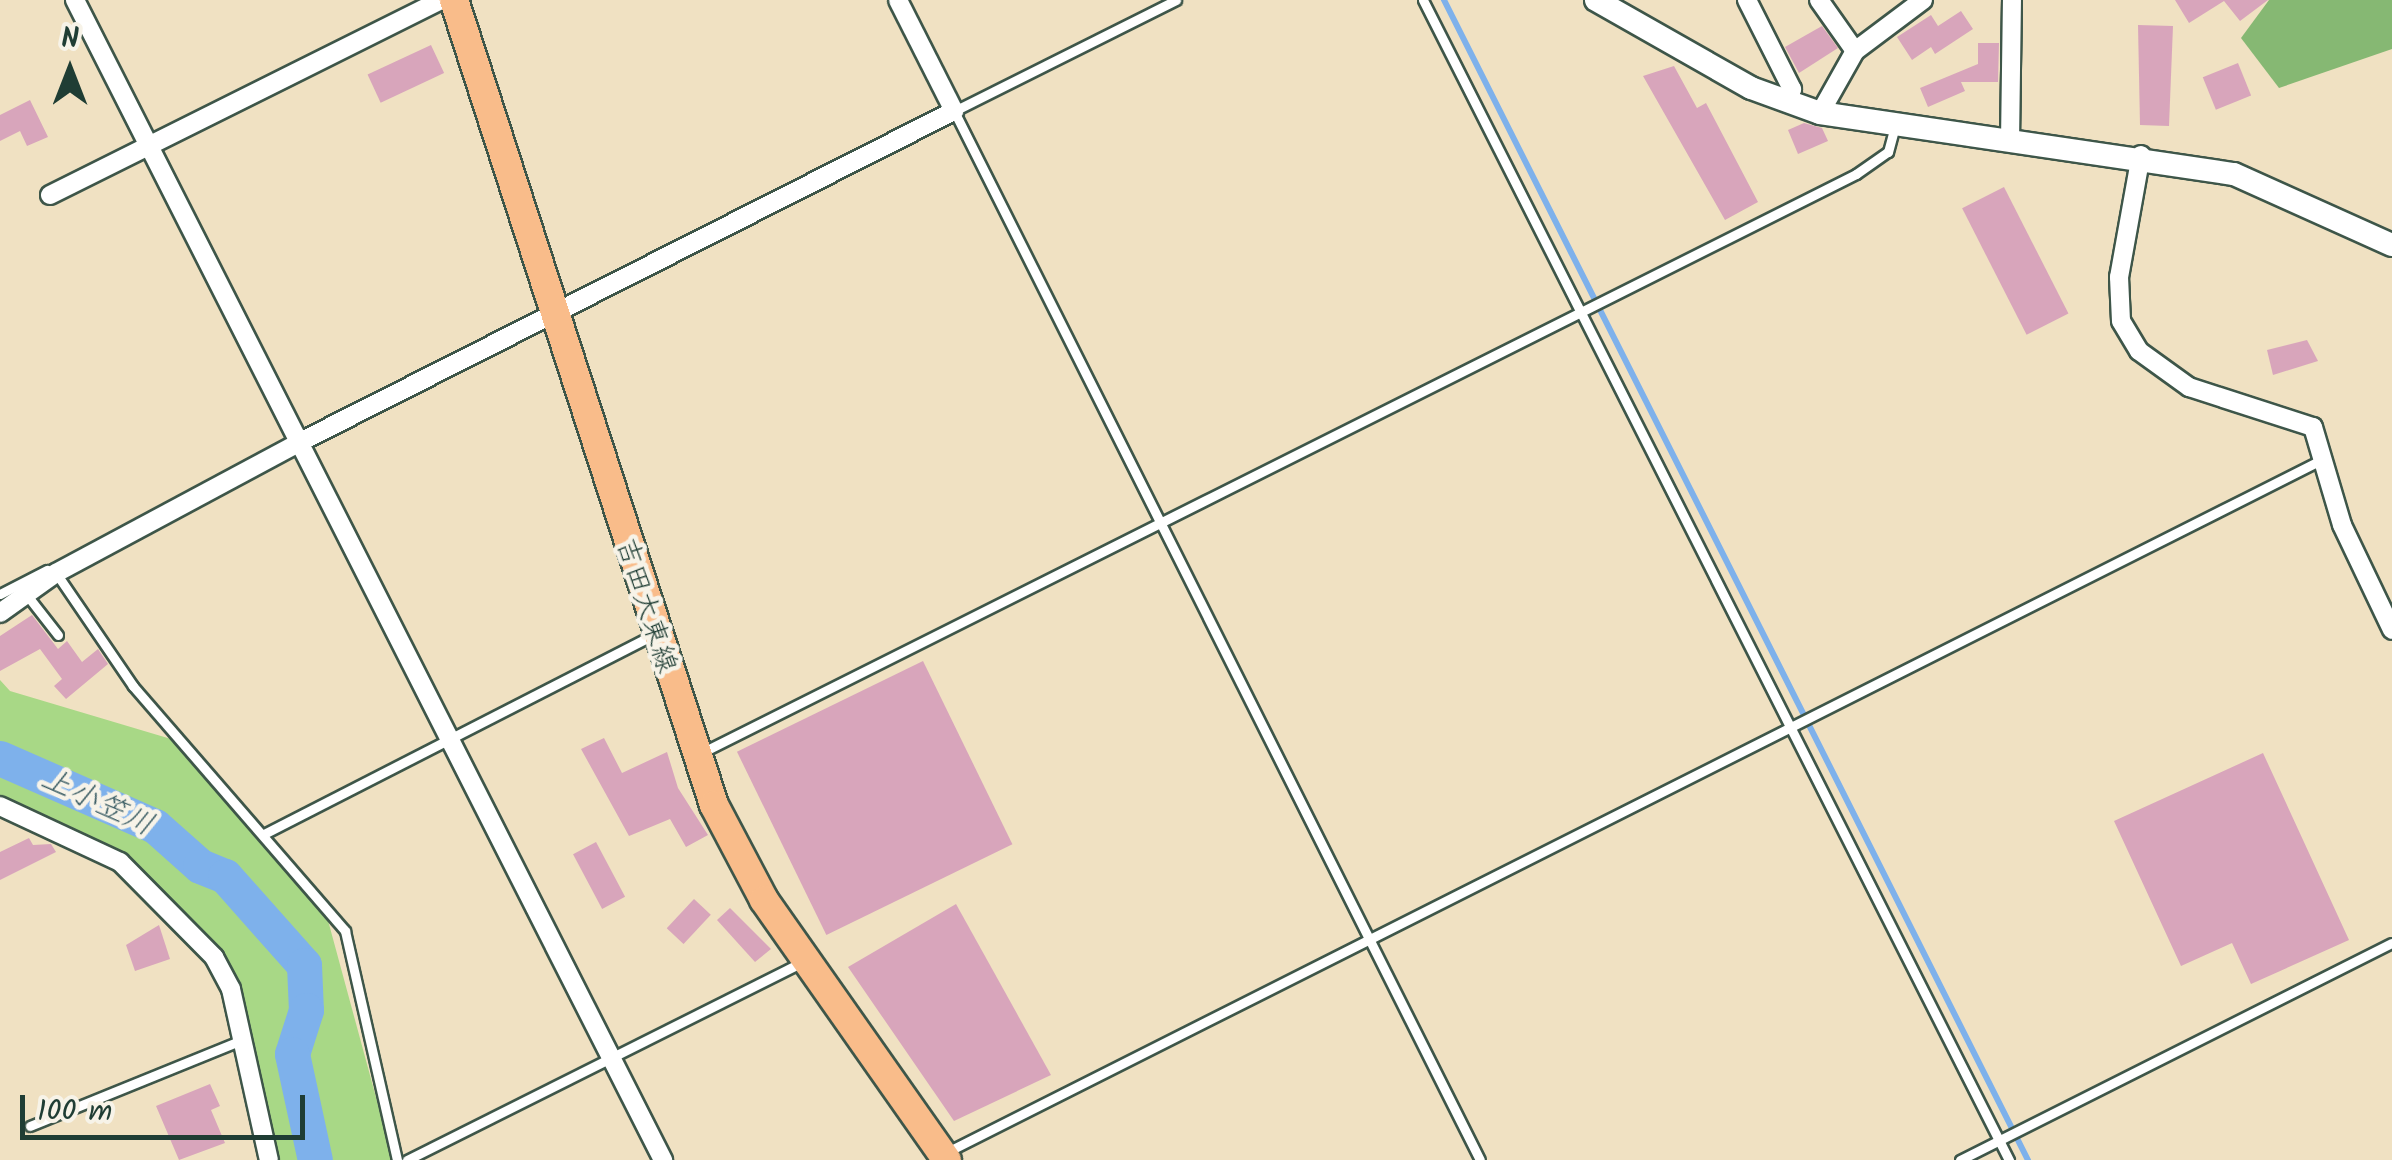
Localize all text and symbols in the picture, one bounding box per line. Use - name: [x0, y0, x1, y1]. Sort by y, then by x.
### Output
- text: N: [61, 17, 79, 62]
- north arrow: [20, 20, 120, 120]
- street label: 吉田大東線: [607, 534, 683, 678]
- water label: 上小笠川: [35, 761, 159, 845]
- scale bar: [25, 1075, 310, 1137]
- text: 100 m: [37, 1088, 112, 1136]

